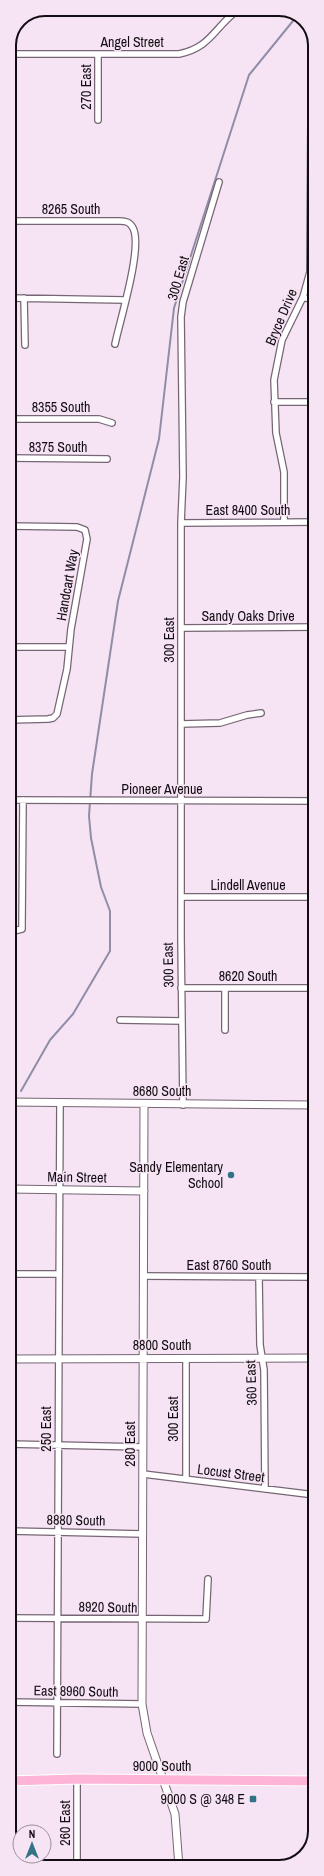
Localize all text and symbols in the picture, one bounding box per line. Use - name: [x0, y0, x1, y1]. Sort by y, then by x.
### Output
- street label: Angel Street: [99, 33, 164, 51]
- street label: 270 East: [77, 64, 95, 110]
- street label: 8265 South: [42, 200, 100, 218]
- street label: 300 East: [163, 254, 193, 302]
- street label: Bryce Drive: [261, 286, 301, 348]
- street label: 8355 South: [32, 398, 90, 416]
- street label: 8375 South: [29, 438, 87, 456]
- street label: East 8400 South: [206, 501, 290, 519]
- street label: Handcart Way: [52, 548, 82, 622]
- street label: Sandy Oaks Drive: [201, 607, 295, 625]
- street label: 300 East: [160, 617, 178, 663]
- street label: Pioneer Avenue: [121, 780, 203, 798]
- street label: Lindell Avenue: [210, 876, 286, 894]
- street label: 300 East: [159, 942, 177, 988]
- street label: 8620 South: [219, 967, 277, 985]
- street label: 8680 South: [133, 1082, 191, 1100]
- place label: Sandy Elementary School: [129, 1158, 223, 1192]
- street label: Main Street: [47, 1167, 107, 1187]
- marker: Sandy Elementary School: [226, 1170, 236, 1180]
- street label: East 8760 South: [187, 1256, 271, 1274]
- street label: 8800 South: [133, 1336, 191, 1354]
- street label: 360 East: [241, 1360, 261, 1406]
- street label: 300 East: [164, 1396, 182, 1442]
- street label: 250 East: [37, 1406, 55, 1452]
- street label: 280 East: [121, 1421, 139, 1467]
- street label: Locust Street: [196, 1460, 266, 1486]
- street label: 8880 South: [46, 1510, 106, 1530]
- street label: 8920 South: [78, 1597, 138, 1617]
- street label: East 8960 South: [33, 1681, 119, 1701]
- street label: 9000 South: [133, 1757, 191, 1775]
- place label: 9000 S @ 348 E: [161, 1790, 245, 1808]
- marker: 9000 S @ 348 E: [248, 1794, 258, 1804]
- street label: 260 East: [56, 1800, 74, 1846]
- north arrow: [12, 1824, 52, 1864]
- text: N: [29, 1827, 35, 1841]

